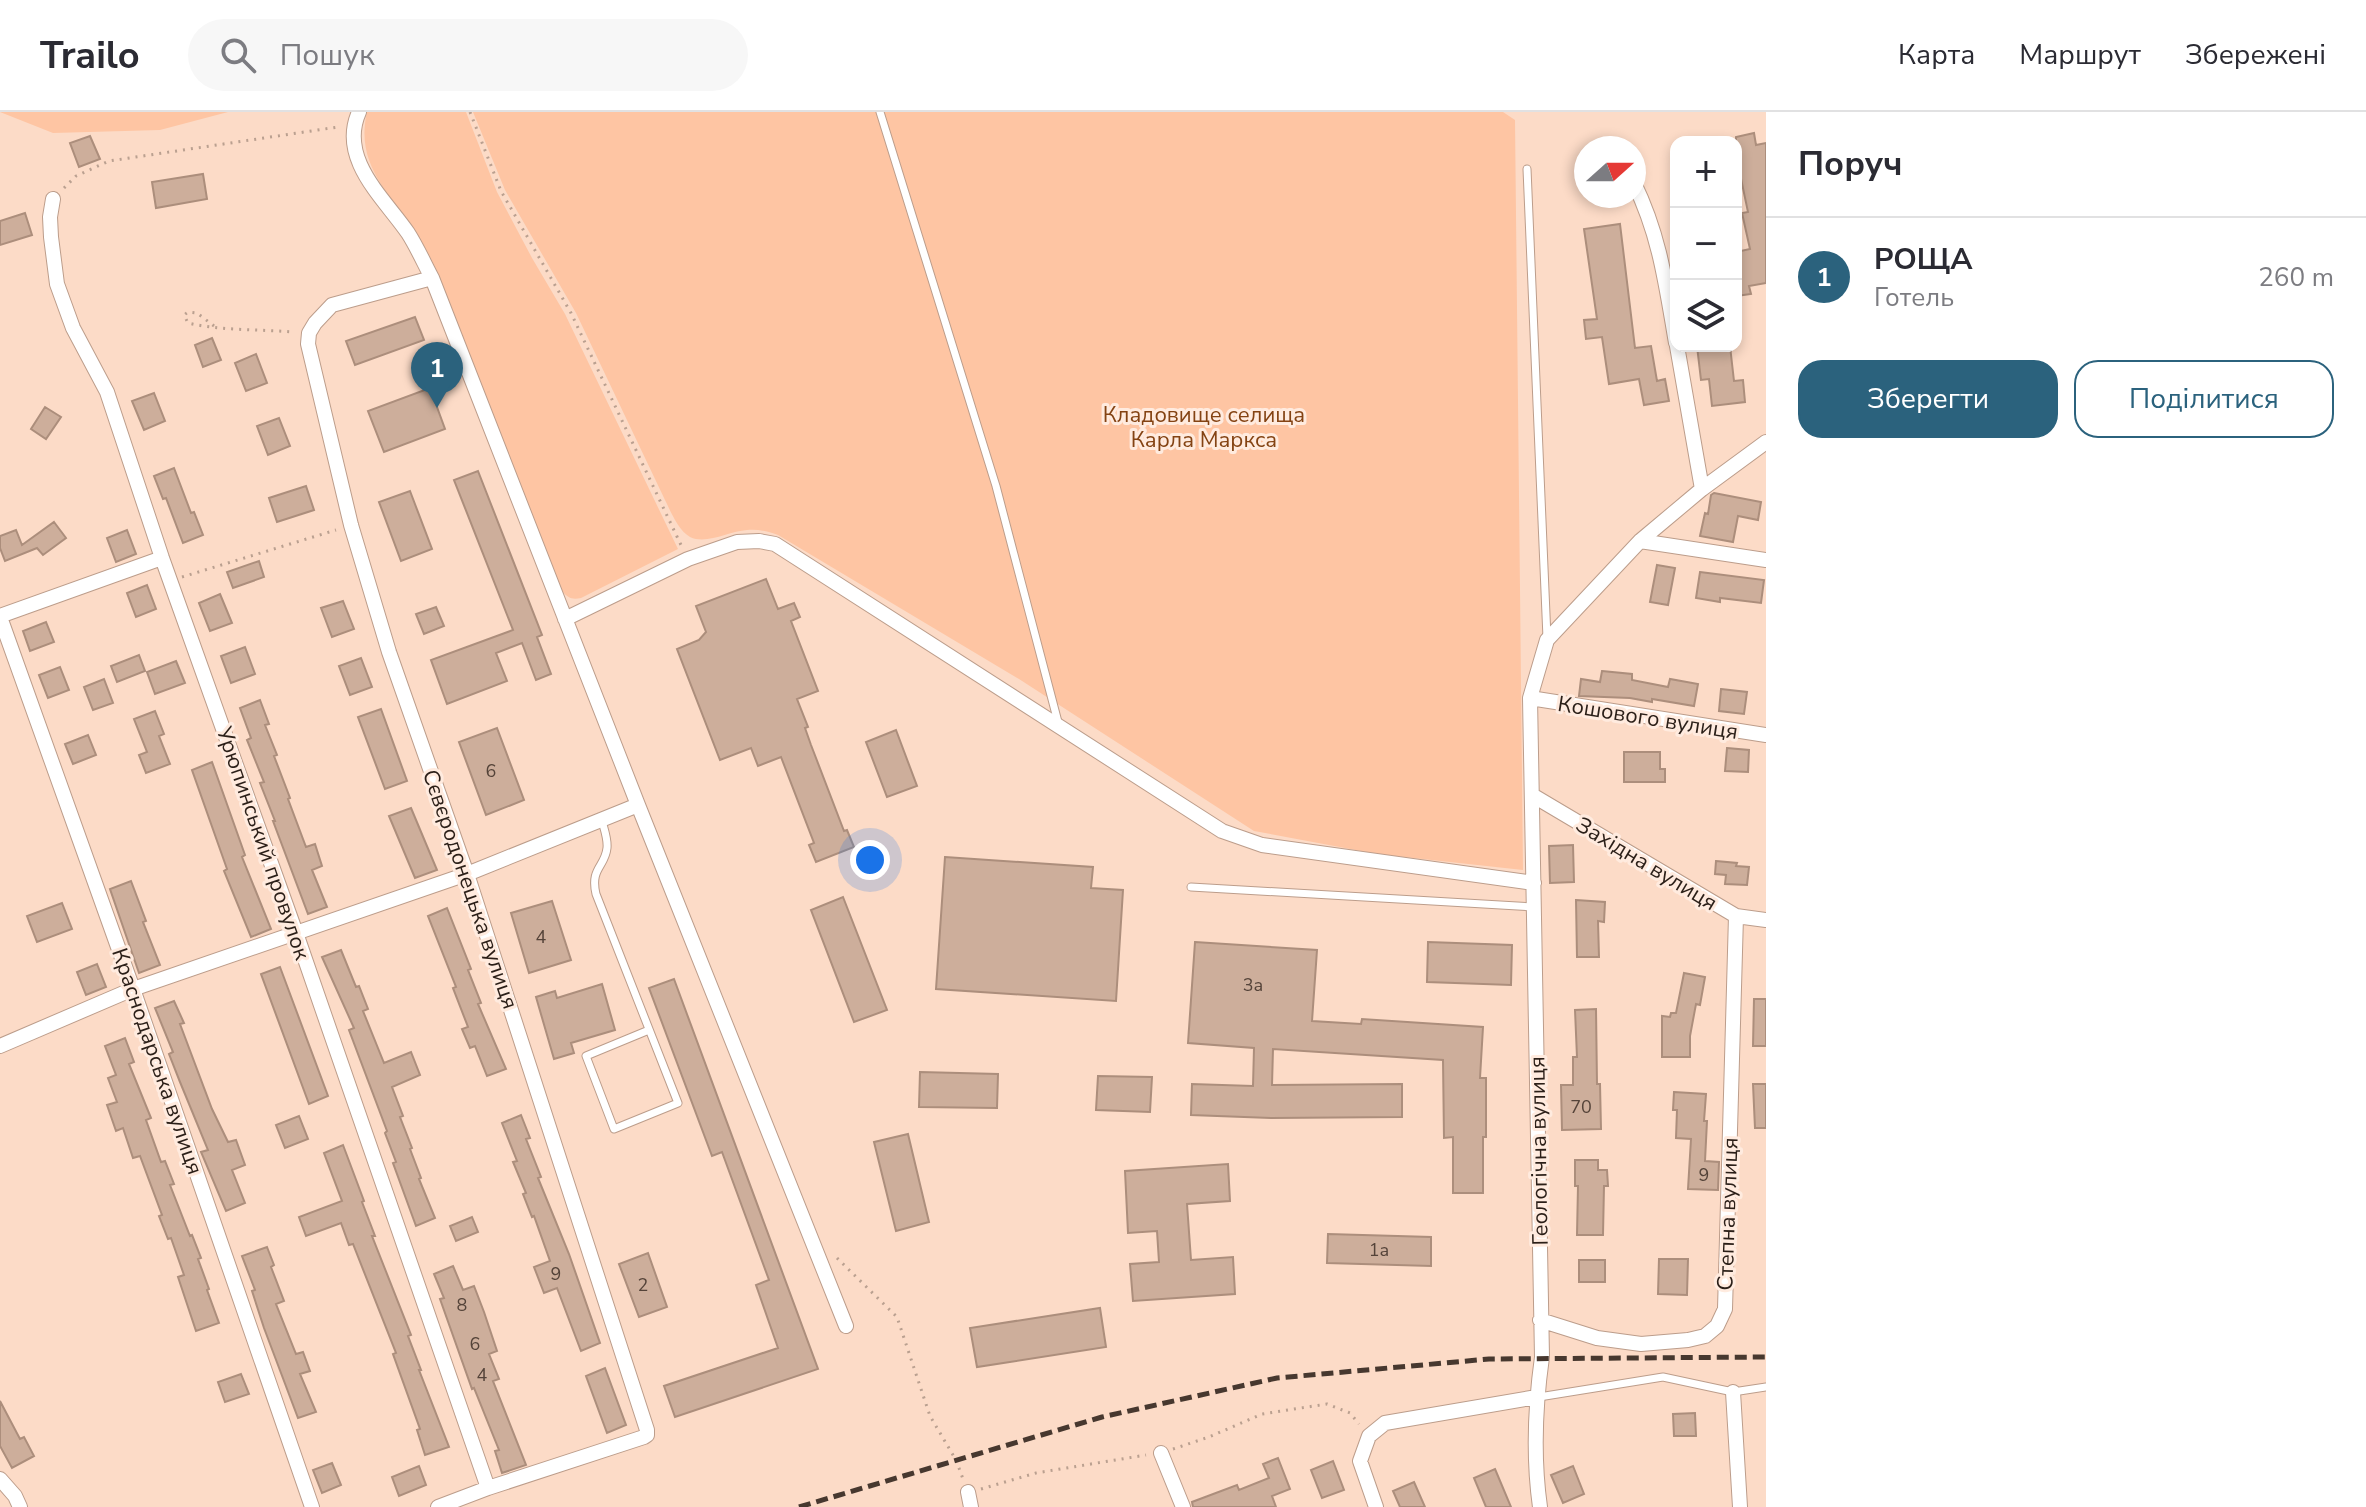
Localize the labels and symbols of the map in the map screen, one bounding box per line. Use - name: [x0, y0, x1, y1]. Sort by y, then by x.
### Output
- north arrow: [1574, 136, 1646, 208]
- pin: 1: [411, 342, 463, 408]
- park label: Кладовище селища Карла Маркса: [1103, 400, 1305, 455]
- street label: Кошового вулиця: [1556, 689, 1740, 747]
- street label: Урюпинський провулок: [209, 722, 317, 964]
- house number: 6: [486, 759, 496, 783]
- street label: Сєвєродонецька вулиця: [415, 766, 525, 1013]
- street label: Західна вулиця: [1570, 810, 1723, 918]
- your location: [850, 840, 890, 880]
- house number: 4: [536, 925, 547, 949]
- street label: Краснодарська вулиця: [104, 944, 210, 1178]
- house number: 3а: [1243, 973, 1263, 997]
- street label: Геологічна вулиця: [1522, 1056, 1556, 1246]
- house number: 70: [1570, 1095, 1592, 1119]
- street label: Степна вулиця: [1710, 1137, 1746, 1291]
- house number: 9: [1699, 1163, 1709, 1187]
- house number: 1а: [1369, 1238, 1389, 1262]
- house number: 9: [551, 1262, 561, 1286]
- house number: 2: [638, 1273, 648, 1297]
- house number: 8: [457, 1293, 467, 1317]
- house number: 6: [470, 1332, 480, 1356]
- house number: 4: [477, 1363, 488, 1387]

